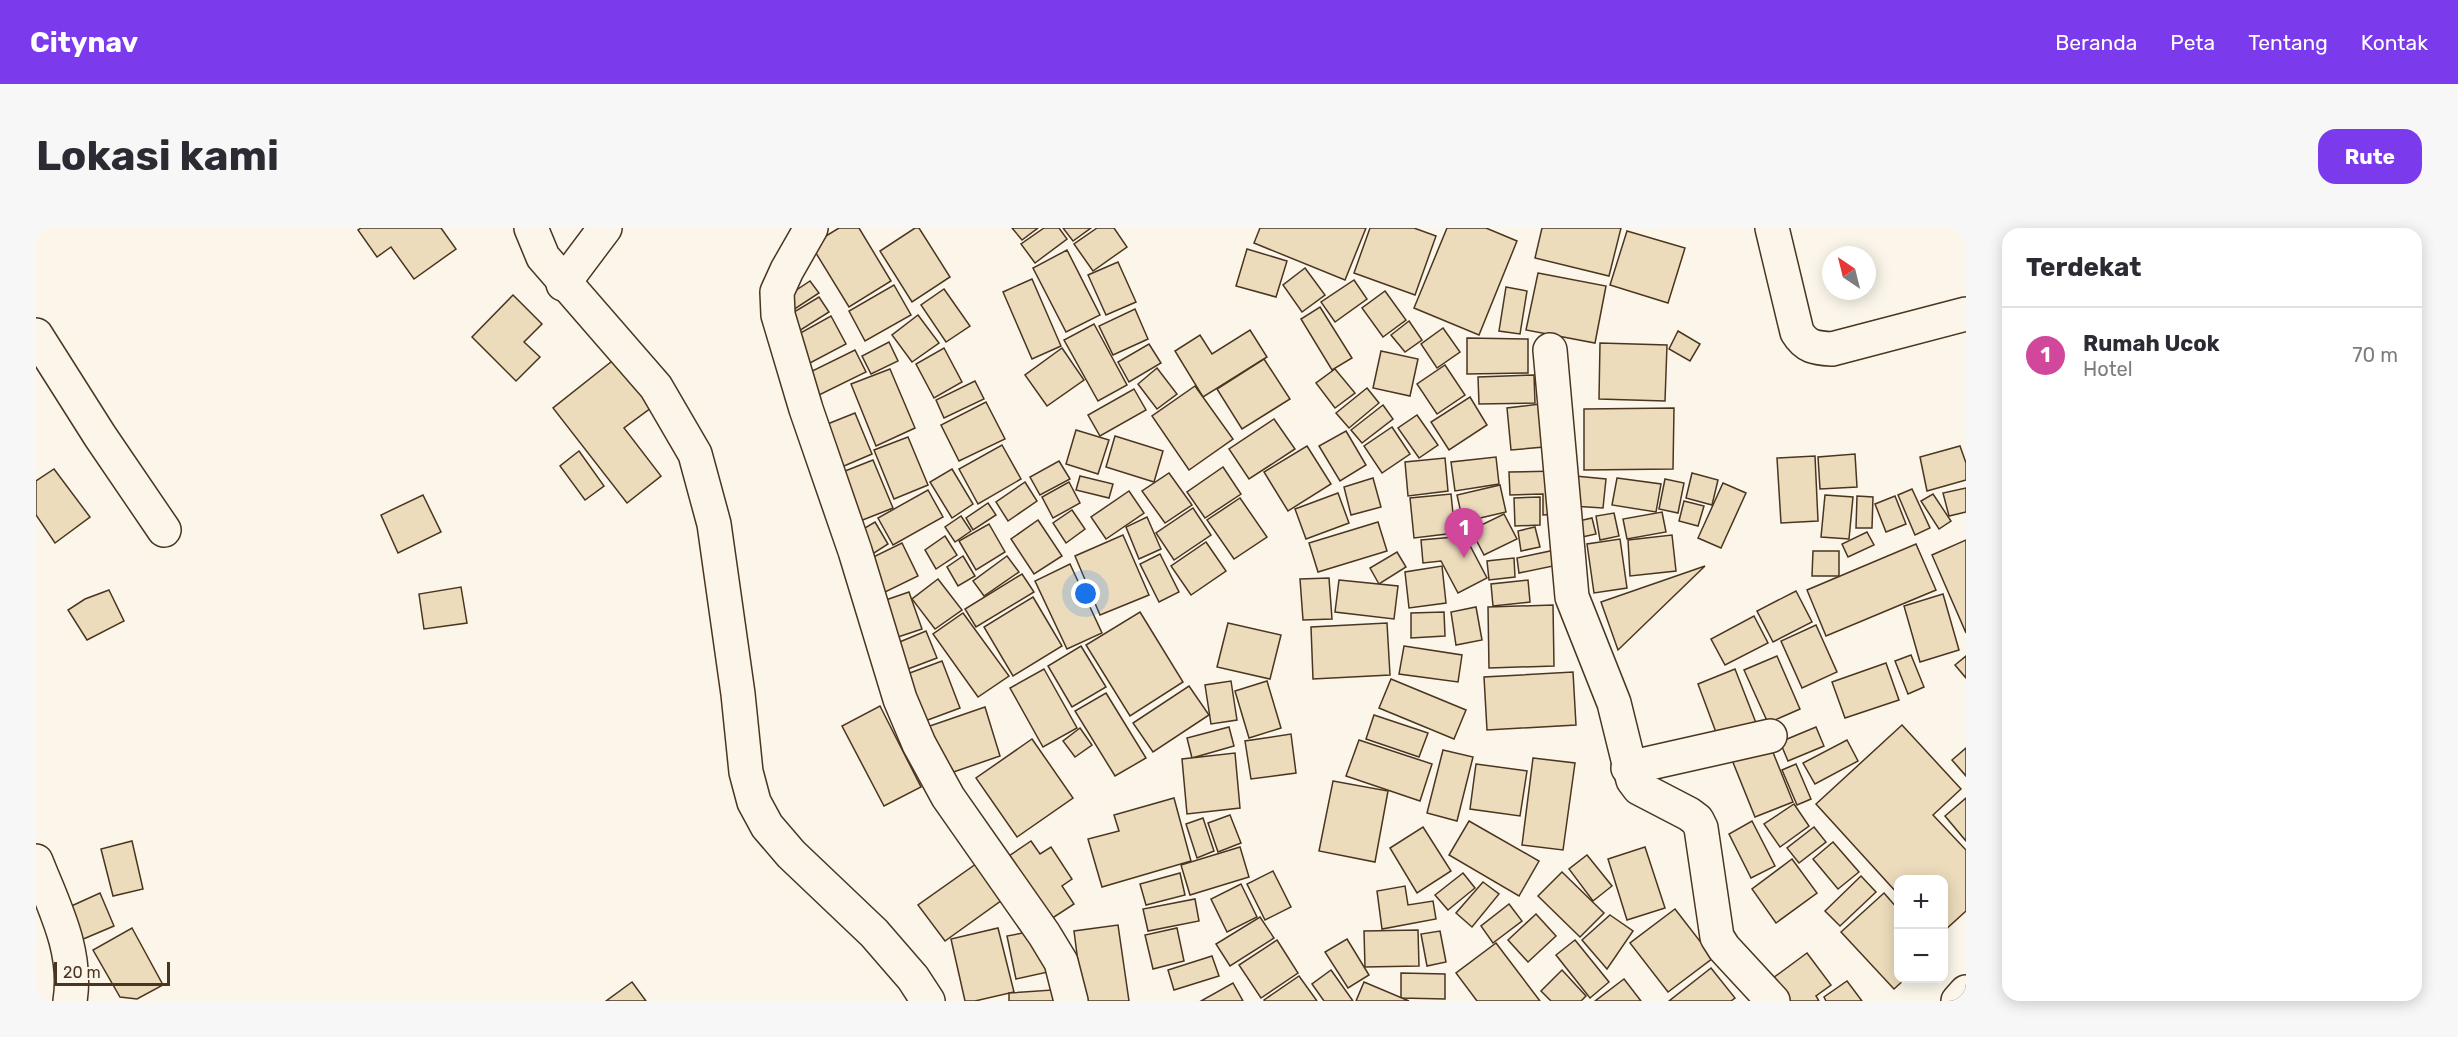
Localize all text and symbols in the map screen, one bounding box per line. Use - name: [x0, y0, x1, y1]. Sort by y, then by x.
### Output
- text: Citynav: [30, 26, 138, 59]
- text: Beranda: [2055, 30, 2137, 55]
- text: Peta: [2170, 30, 2215, 55]
- text: Tentang: [2248, 30, 2328, 55]
- text: Kontak: [2361, 30, 2428, 55]
- button: Rute: [2318, 129, 2422, 184]
- text: Lokasi kami: [36, 131, 279, 181]
- north arrow: [1822, 246, 1876, 300]
- text: Terdekat: [2026, 252, 2141, 283]
- text: Rumah Ucok: [2083, 330, 2220, 357]
- text: 1: [2041, 343, 2050, 367]
- text: 70 m: [2352, 343, 2398, 367]
- text: Hotel: [2083, 357, 2133, 381]
- pin: 1: [1444, 508, 1484, 558]
- your location: [1071, 579, 1100, 608]
- map controls: [1894, 875, 1948, 983]
- button: +: [1894, 875, 1948, 929]
- button: −: [1894, 929, 1948, 983]
- scale bar: [54, 959, 170, 986]
- text: 20 m: [63, 963, 101, 982]

